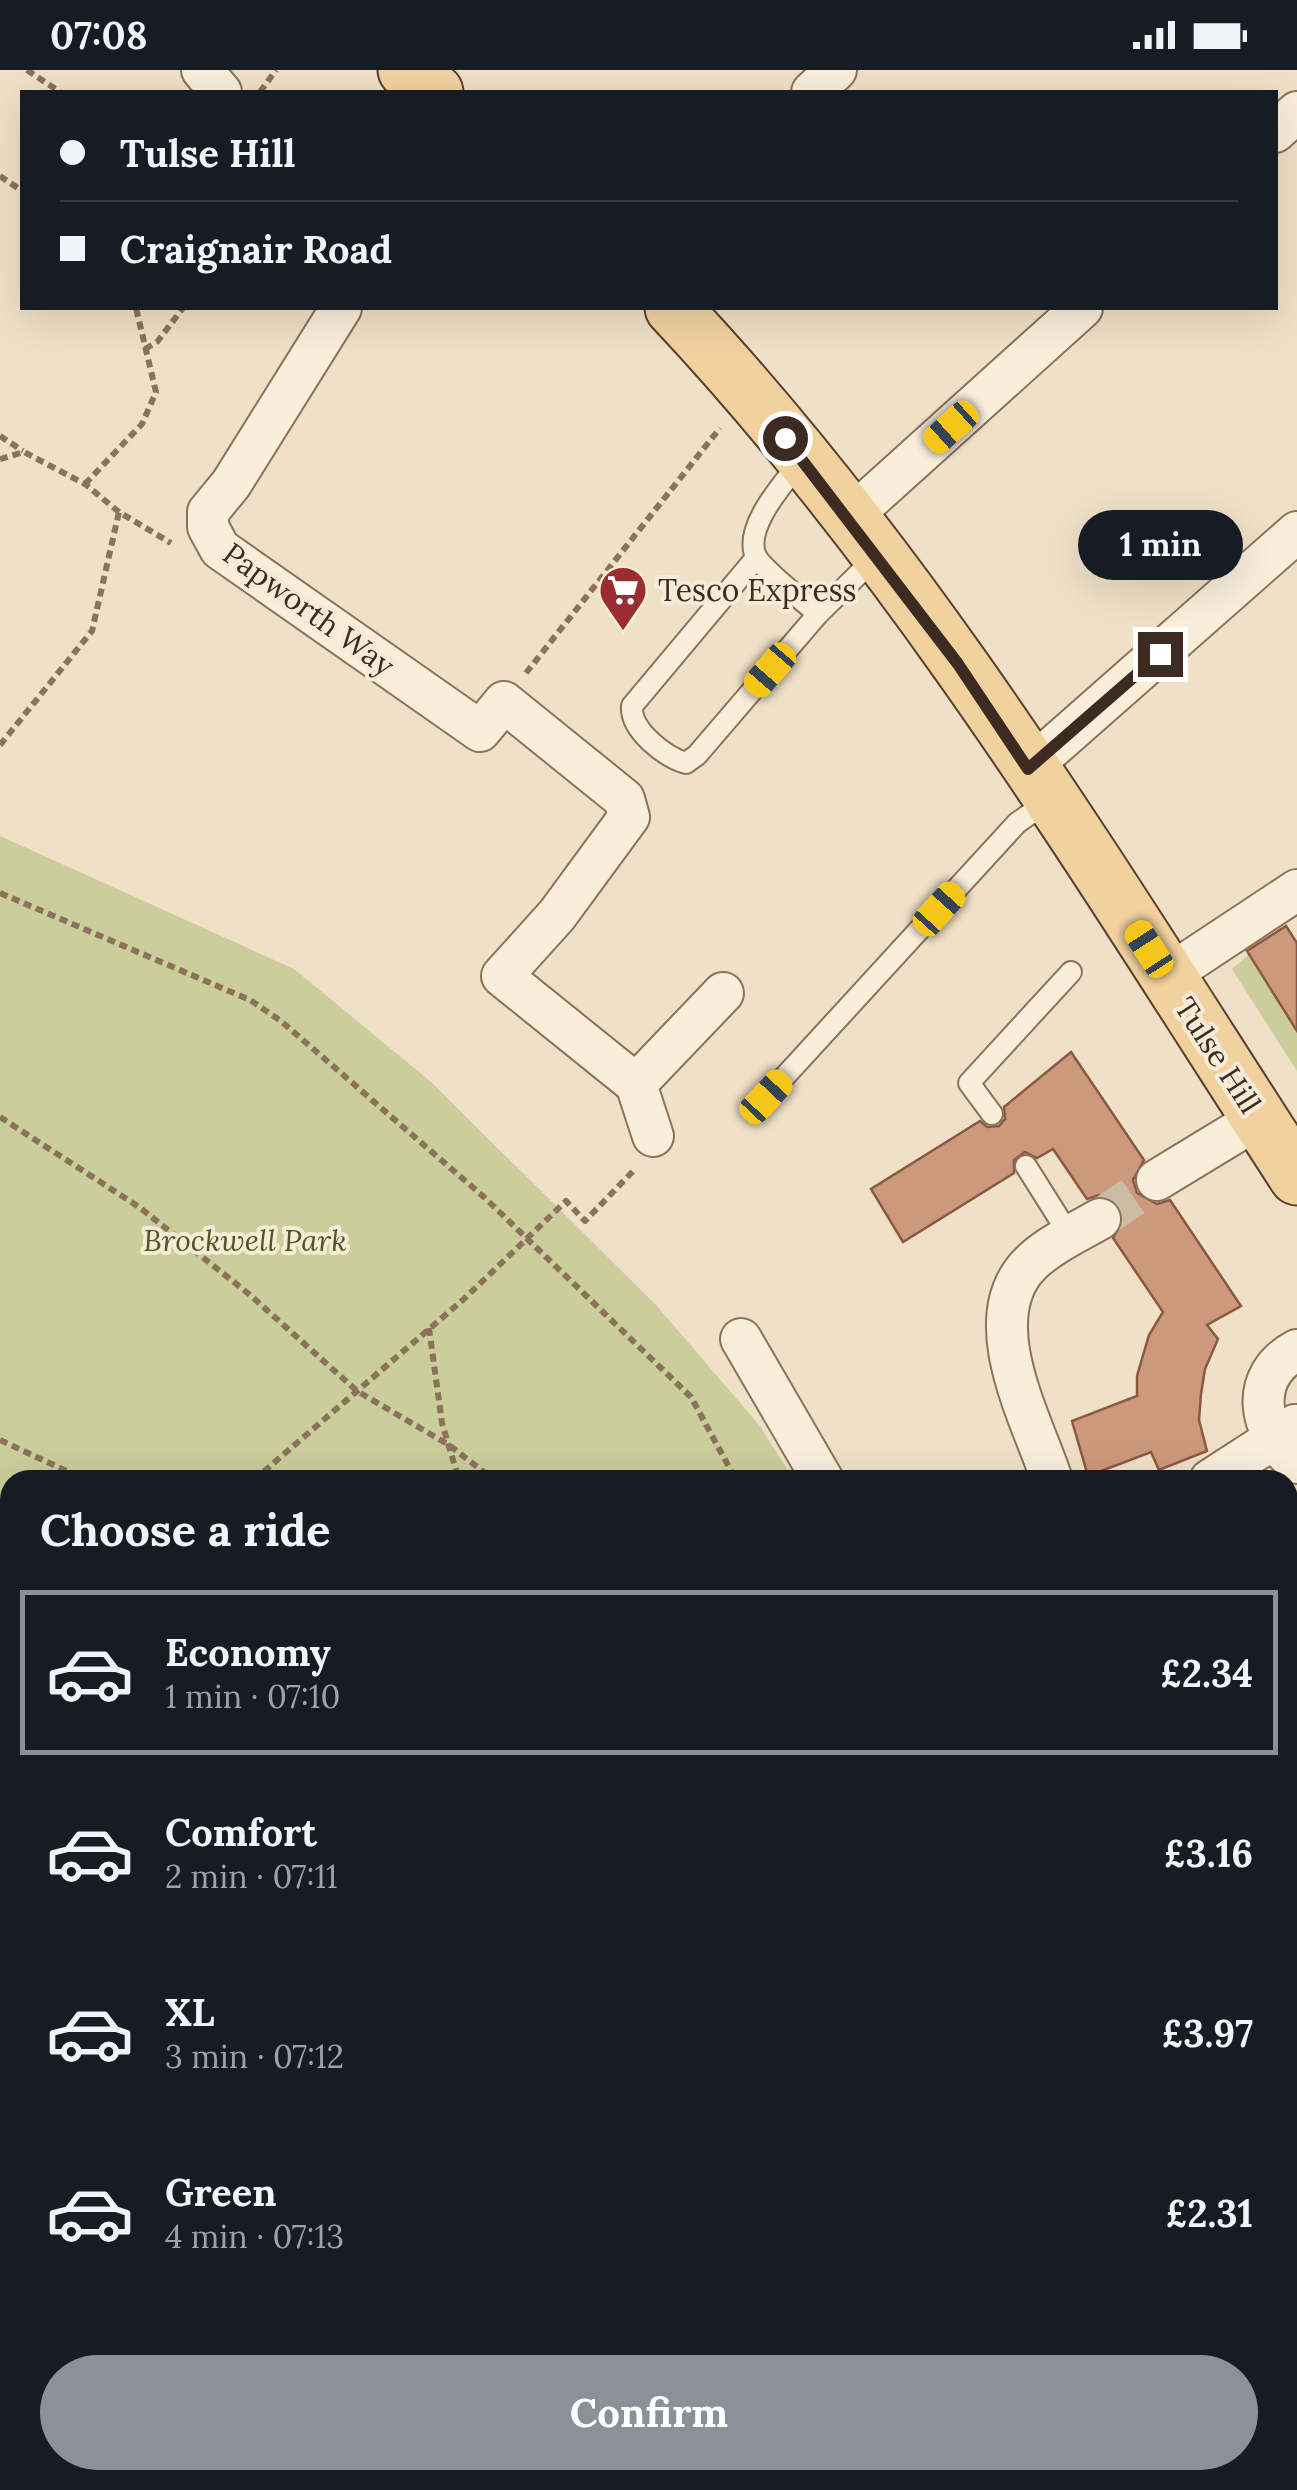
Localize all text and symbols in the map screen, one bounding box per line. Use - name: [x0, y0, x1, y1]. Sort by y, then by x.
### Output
- text: 07:08: [50, 11, 147, 59]
- text: Tulse Hill: [120, 129, 295, 177]
- text: Craignair Road: [120, 225, 392, 273]
- car: [919, 396, 983, 458]
- route start: [763, 416, 808, 461]
- callout: 1 min: [1078, 509, 1242, 579]
- text: 1 min: [1120, 524, 1201, 565]
- street label: Papworth Way: [215, 534, 402, 685]
- supermarket icon: Tesco Express: [597, 564, 649, 632]
- place label: Tesco Express: [658, 571, 856, 609]
- route end: [1138, 632, 1183, 677]
- car: [739, 638, 801, 702]
- car: [908, 877, 970, 941]
- car: [1120, 916, 1178, 982]
- street label: Tulse Hill: [1166, 990, 1270, 1120]
- car: [735, 1065, 797, 1129]
- park label: Brockwell Park: [143, 1221, 347, 1259]
- text: Choose a ride: [40, 1501, 330, 1558]
- icon: car: [45, 1628, 135, 1718]
- text: Economy: [165, 1628, 331, 1676]
- text: £2.34: [1160, 1649, 1253, 1697]
- text: 1 min · 07:10: [165, 1676, 340, 1717]
- icon: car: [45, 1808, 135, 1898]
- text: Comfort: [165, 1808, 317, 1856]
- text: £3.16: [1164, 1829, 1253, 1877]
- text: 2 min · 07:11: [165, 1856, 338, 1897]
- icon: car: [45, 1988, 135, 2078]
- text: XL: [165, 1988, 215, 2036]
- text: £3.97: [1161, 2009, 1253, 2057]
- text: 3 min · 07:12: [165, 2036, 344, 2077]
- icon: car: [45, 2168, 135, 2258]
- text: Green: [165, 2168, 277, 2216]
- text: £2.31: [1165, 2189, 1253, 2237]
- text: 4 min · 07:13: [165, 2216, 344, 2257]
- button: Confirm: [40, 2355, 1258, 2470]

